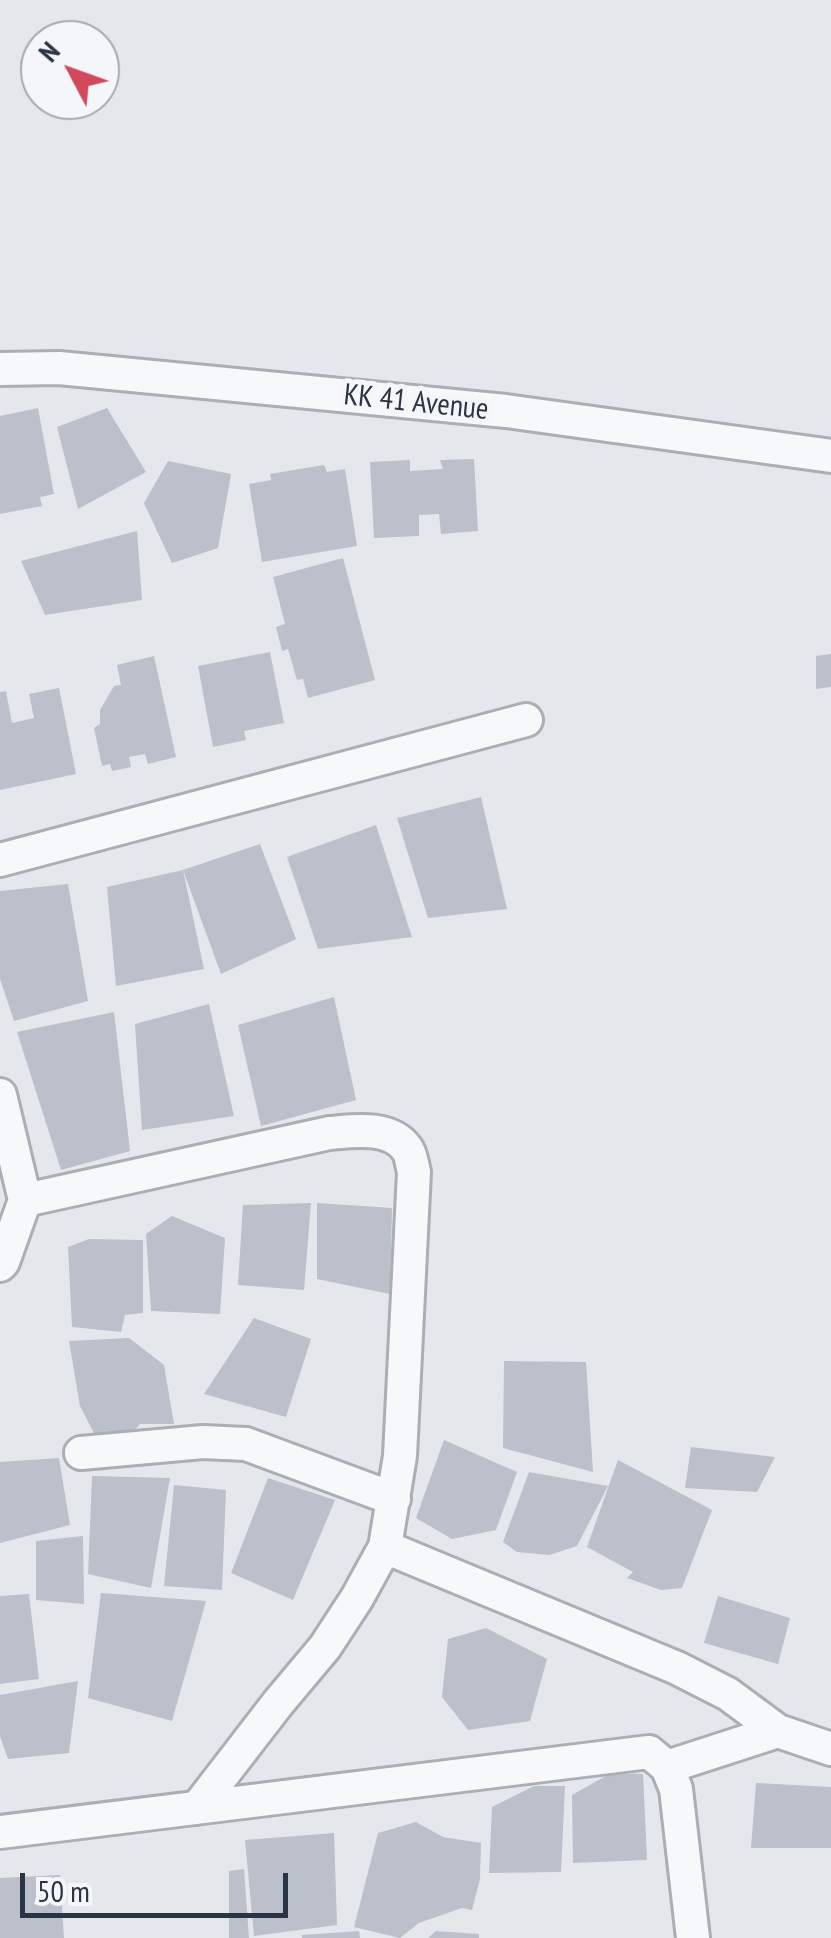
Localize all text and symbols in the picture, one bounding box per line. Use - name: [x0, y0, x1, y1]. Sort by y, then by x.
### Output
- north arrow: [20, 20, 120, 120]
- text: N: [30, 33, 67, 69]
- street label: KK 41 Avenue: [342, 378, 490, 428]
- scale bar: [25, 1853, 292, 1915]
- text: 50 m: [37, 1871, 90, 1910]

